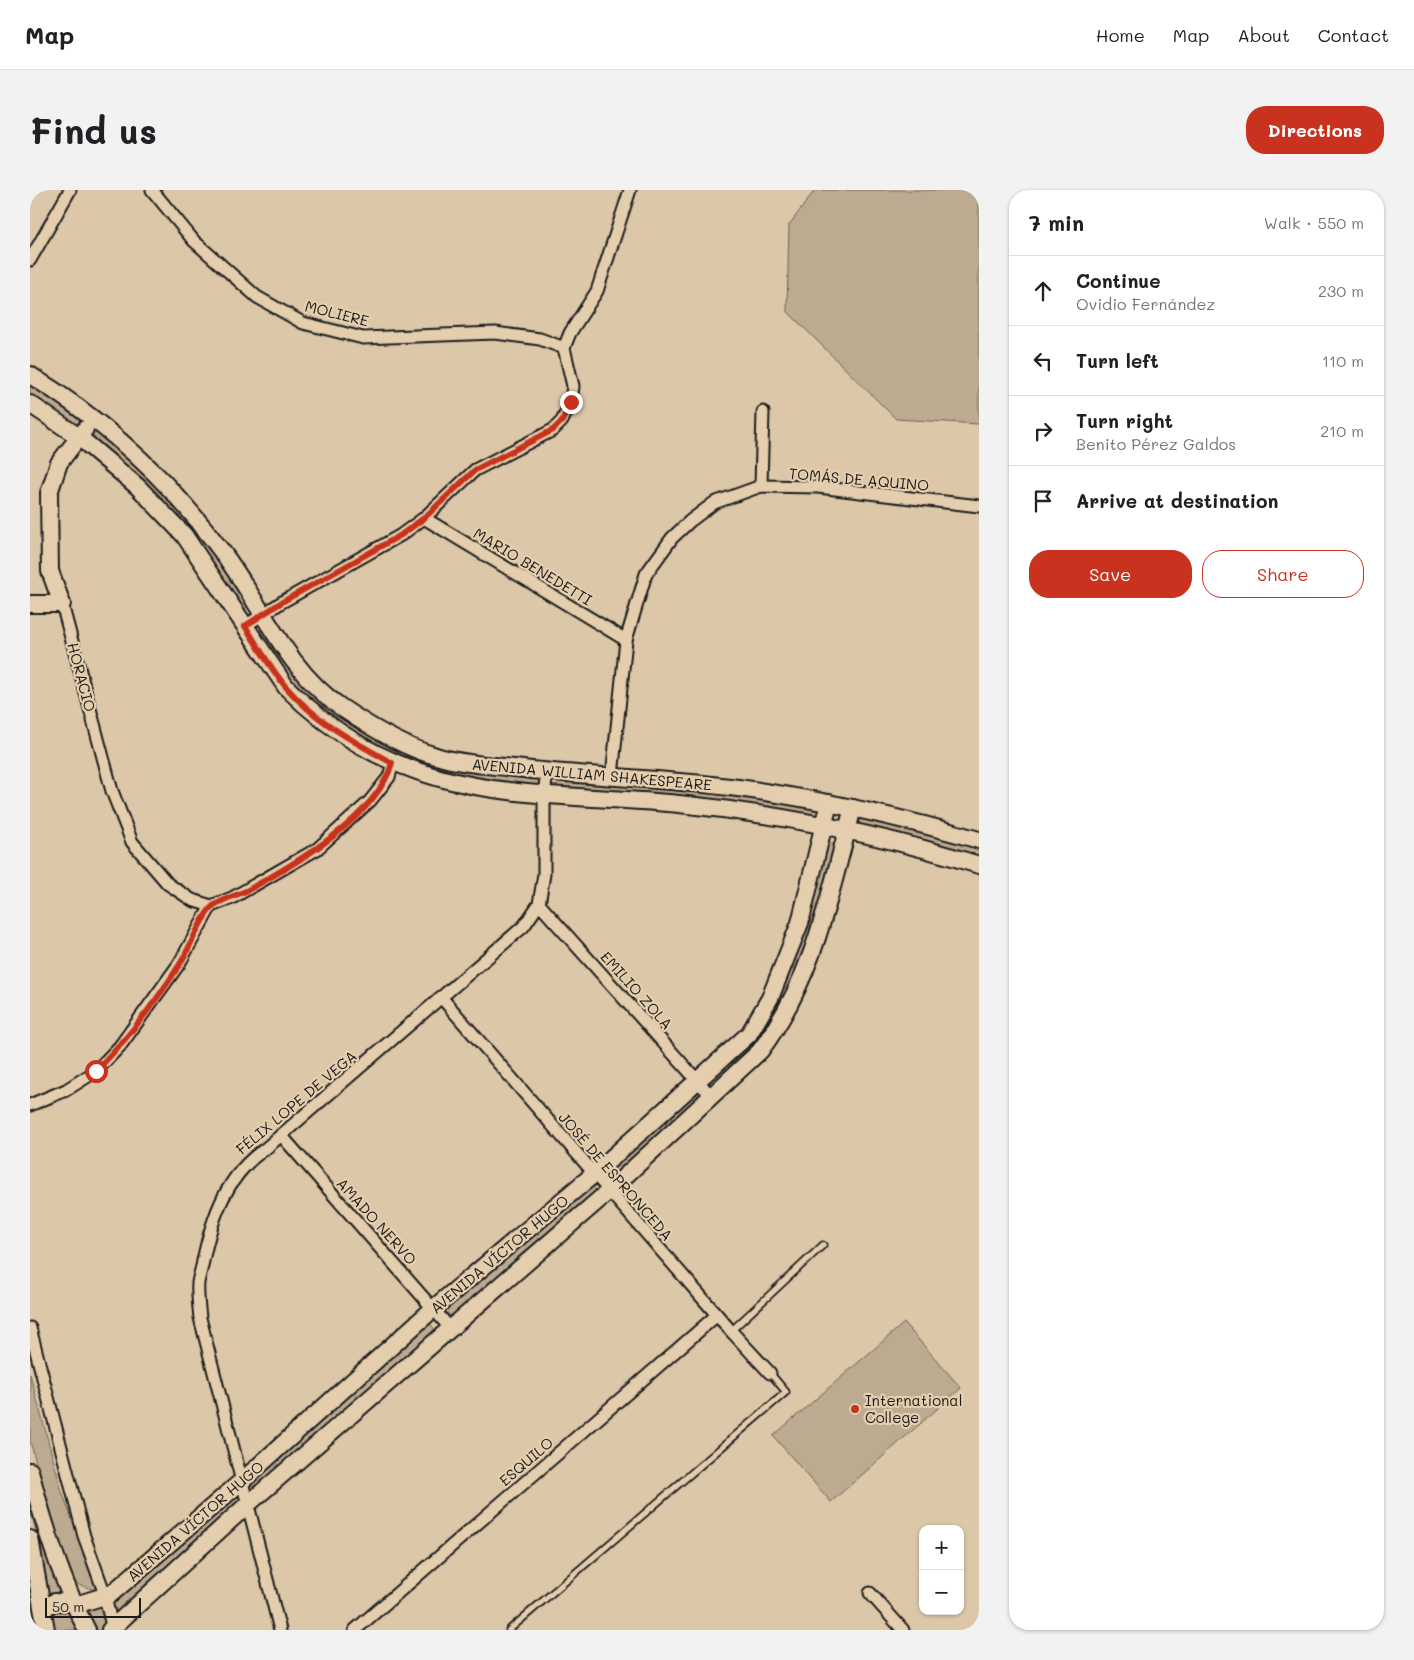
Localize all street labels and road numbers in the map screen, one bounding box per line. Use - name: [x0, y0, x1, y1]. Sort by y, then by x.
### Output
- street label: MOLIERE: [303, 295, 371, 331]
- street label: TOMÁS DE AQUINO: [788, 463, 930, 495]
- street label: MARIO BENEDETTI: [470, 523, 596, 610]
- street label: HORACIO: [63, 640, 101, 714]
- street label: AVENIDA WILLIAM SHAKESPEARE: [471, 754, 713, 794]
- street label: EMILIO ZOLA: [597, 947, 677, 1033]
- street label: FÉLIX LOPE DE VEGA: [231, 1045, 361, 1159]
- street label: JOSÉ DE ESPRONCEDA: [555, 1107, 677, 1245]
- street label: AMADO NERVO: [333, 1173, 421, 1269]
- street label: AVENIDA VÍCTOR HUGO: [426, 1190, 572, 1318]
- street label: ESQUILO: [495, 1432, 557, 1490]
- street label: AVENIDA VÍCTOR HUGO: [122, 1456, 268, 1586]

